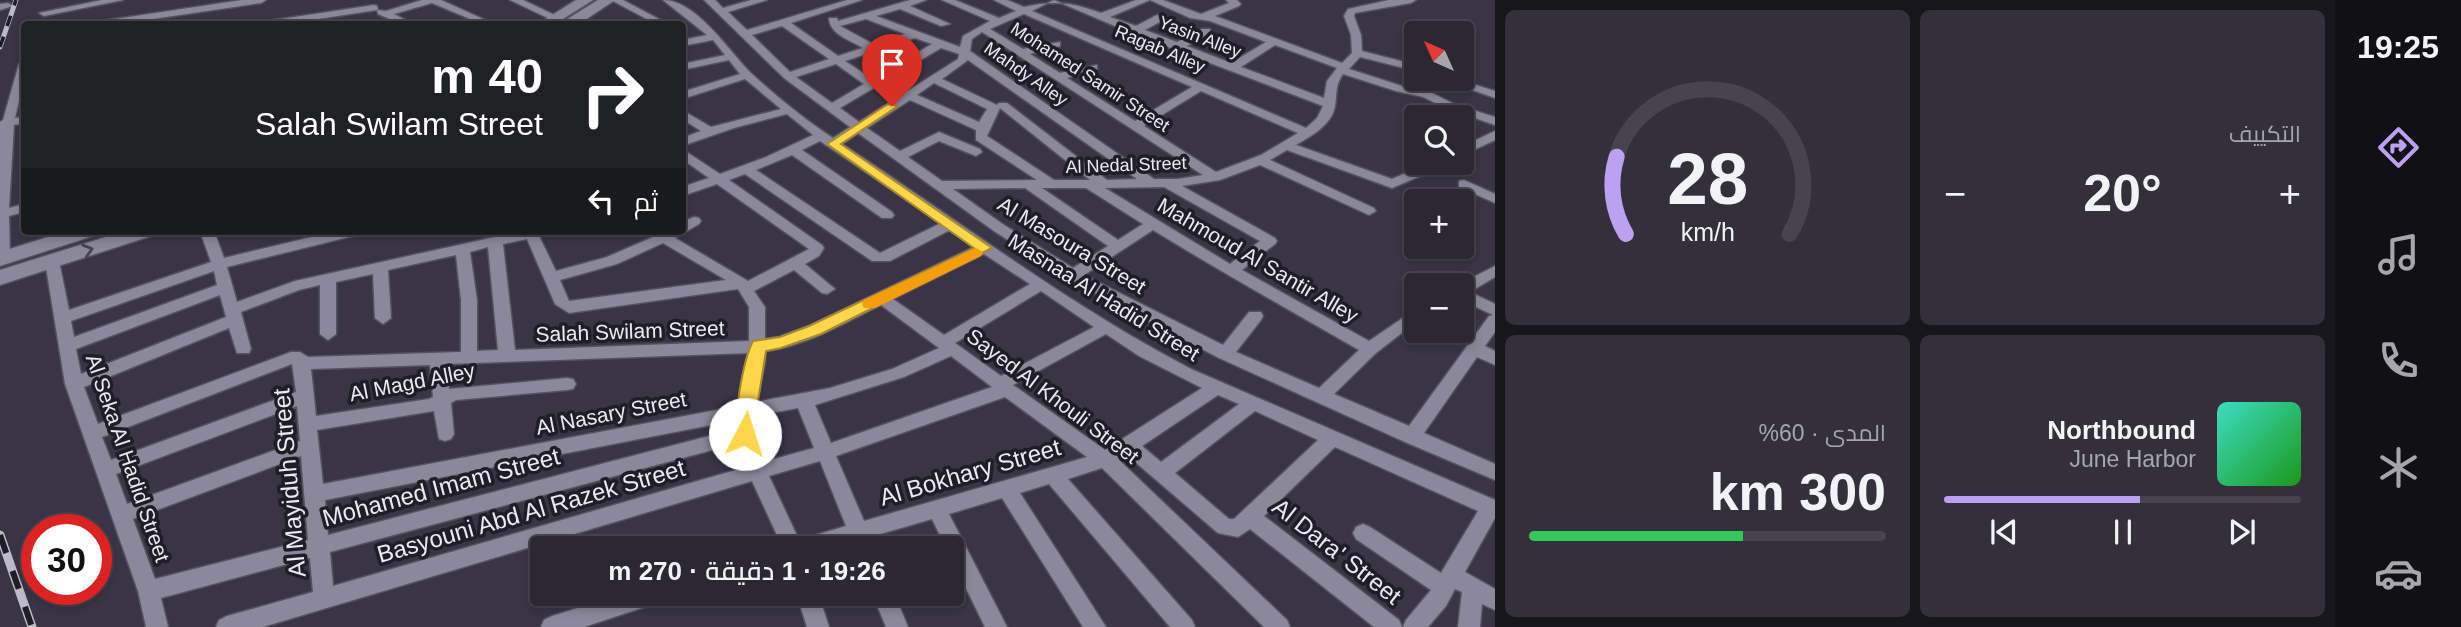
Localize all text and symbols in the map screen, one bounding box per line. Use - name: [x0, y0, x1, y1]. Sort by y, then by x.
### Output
- street label: Yasin Alley: [1156, 12, 1244, 62]
- street label: Mohamed Samir Street: [1007, 18, 1173, 136]
- street label: Ragab Alley: [1112, 21, 1208, 77]
- north arrow: [1404, 21, 1474, 91]
- map controls: [1404, 21, 1474, 343]
- text: 19:25: [2357, 29, 2439, 65]
- pin: [862, 34, 922, 106]
- street label: Mahdy Alley: [981, 38, 1071, 110]
- icon: arrive: [873, 45, 911, 83]
- text: 40 m: [431, 49, 543, 103]
- icon: right: [567, 49, 658, 140]
- button: search: [1404, 105, 1474, 175]
- text: Salah Swilam Street: [255, 106, 543, 142]
- text: التكييف: [2229, 121, 2301, 147]
- icon: directions: [2374, 123, 2423, 172]
- text: 28: [1667, 138, 1748, 219]
- street label: Al Nedal Street: [1065, 153, 1187, 177]
- text: 20°: [2083, 164, 2162, 222]
- text: −: [1944, 173, 1966, 215]
- text: +: [2279, 173, 2301, 215]
- icon: left: [582, 182, 620, 220]
- text: ثم: [634, 187, 658, 217]
- button: +: [1404, 189, 1474, 259]
- street label: Al Masoura Street: [994, 192, 1150, 298]
- street label: Mahmoud Al Santir Alley: [1154, 193, 1363, 327]
- text: km/h: [1680, 217, 1735, 245]
- street label: Masnaa Al Hadid Street: [1004, 229, 1204, 365]
- icon: music: [2374, 230, 2423, 279]
- one-way arrow: [82, 243, 94, 258]
- button: −: [1404, 273, 1474, 343]
- street label: Salah Swilam Street: [535, 316, 725, 346]
- street label: Sayed Al Khouli Street: [963, 324, 1143, 468]
- icon: phone: [2374, 336, 2423, 385]
- street label: Al Seka Al Hadid Street: [82, 351, 174, 565]
- street label: Al Magd Alley: [347, 358, 477, 405]
- street label: Al Mayiduh Street: [267, 387, 311, 579]
- street label: Al Nasary Street: [534, 387, 688, 439]
- position arrow: [708, 397, 782, 471]
- text: Northbound: [2047, 415, 2196, 445]
- text: المدى · 60%: [1759, 420, 1886, 446]
- street label: Al Bokhary Street: [877, 433, 1064, 511]
- street label: Mohamed Imam Street: [320, 442, 563, 532]
- icon: climate: [2374, 443, 2423, 492]
- text: June Harbor: [2069, 446, 2196, 472]
- street label: Basyouni Abd Al Razek Street: [374, 454, 688, 568]
- text: 300 km: [1710, 463, 1886, 521]
- street label: Al Dara' Street: [1267, 493, 1407, 610]
- icon: previous: [1985, 513, 2023, 551]
- icon: pause: [2104, 513, 2142, 551]
- icon: next: [2223, 513, 2261, 551]
- speed limit sign: 30: [21, 514, 112, 605]
- icon: car: [2374, 549, 2423, 598]
- text: 19:26 · 1 دقيقة · 270 m: [608, 556, 886, 586]

